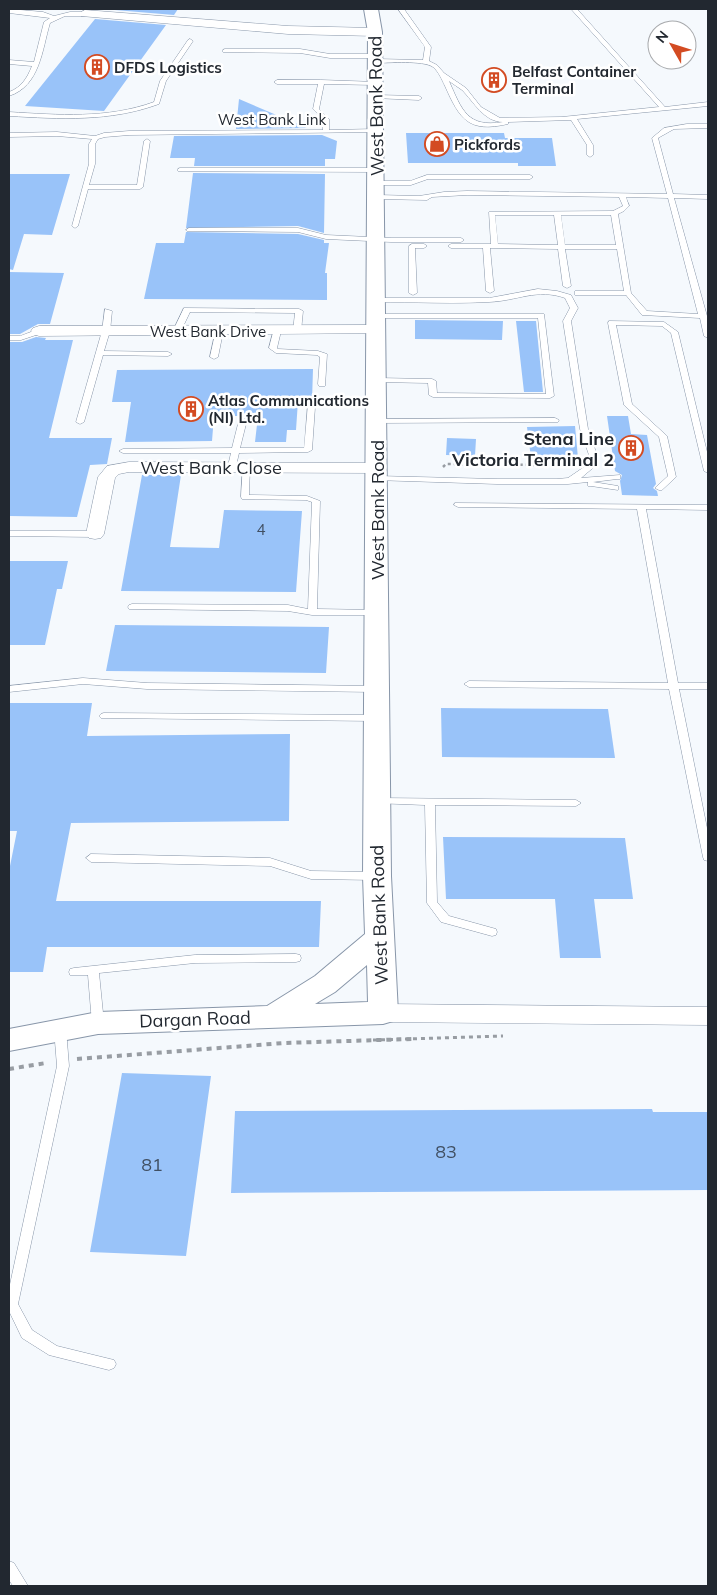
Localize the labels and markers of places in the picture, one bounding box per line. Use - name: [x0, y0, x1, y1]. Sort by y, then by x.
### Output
- building icon: DFDS Logistics: [84, 54, 110, 80]
- place label: DFDS Logistics: [114, 58, 222, 77]
- place label: Belfast Container Terminal: [512, 62, 636, 98]
- building icon: Belfast Container Terminal: [481, 67, 507, 93]
- shop icon: Pickfords: [424, 131, 450, 157]
- place label: Pickfords: [454, 135, 521, 154]
- place label: Atlas Communications (NI) Ltd.: [208, 391, 369, 427]
- building icon: Atlas Communications (NI) Ltd.: [178, 396, 204, 422]
- place label: Stena Line Victoria Terminal 2: [451, 427, 614, 471]
- building icon: Stena Line Victoria Terminal 2: [618, 435, 644, 461]

